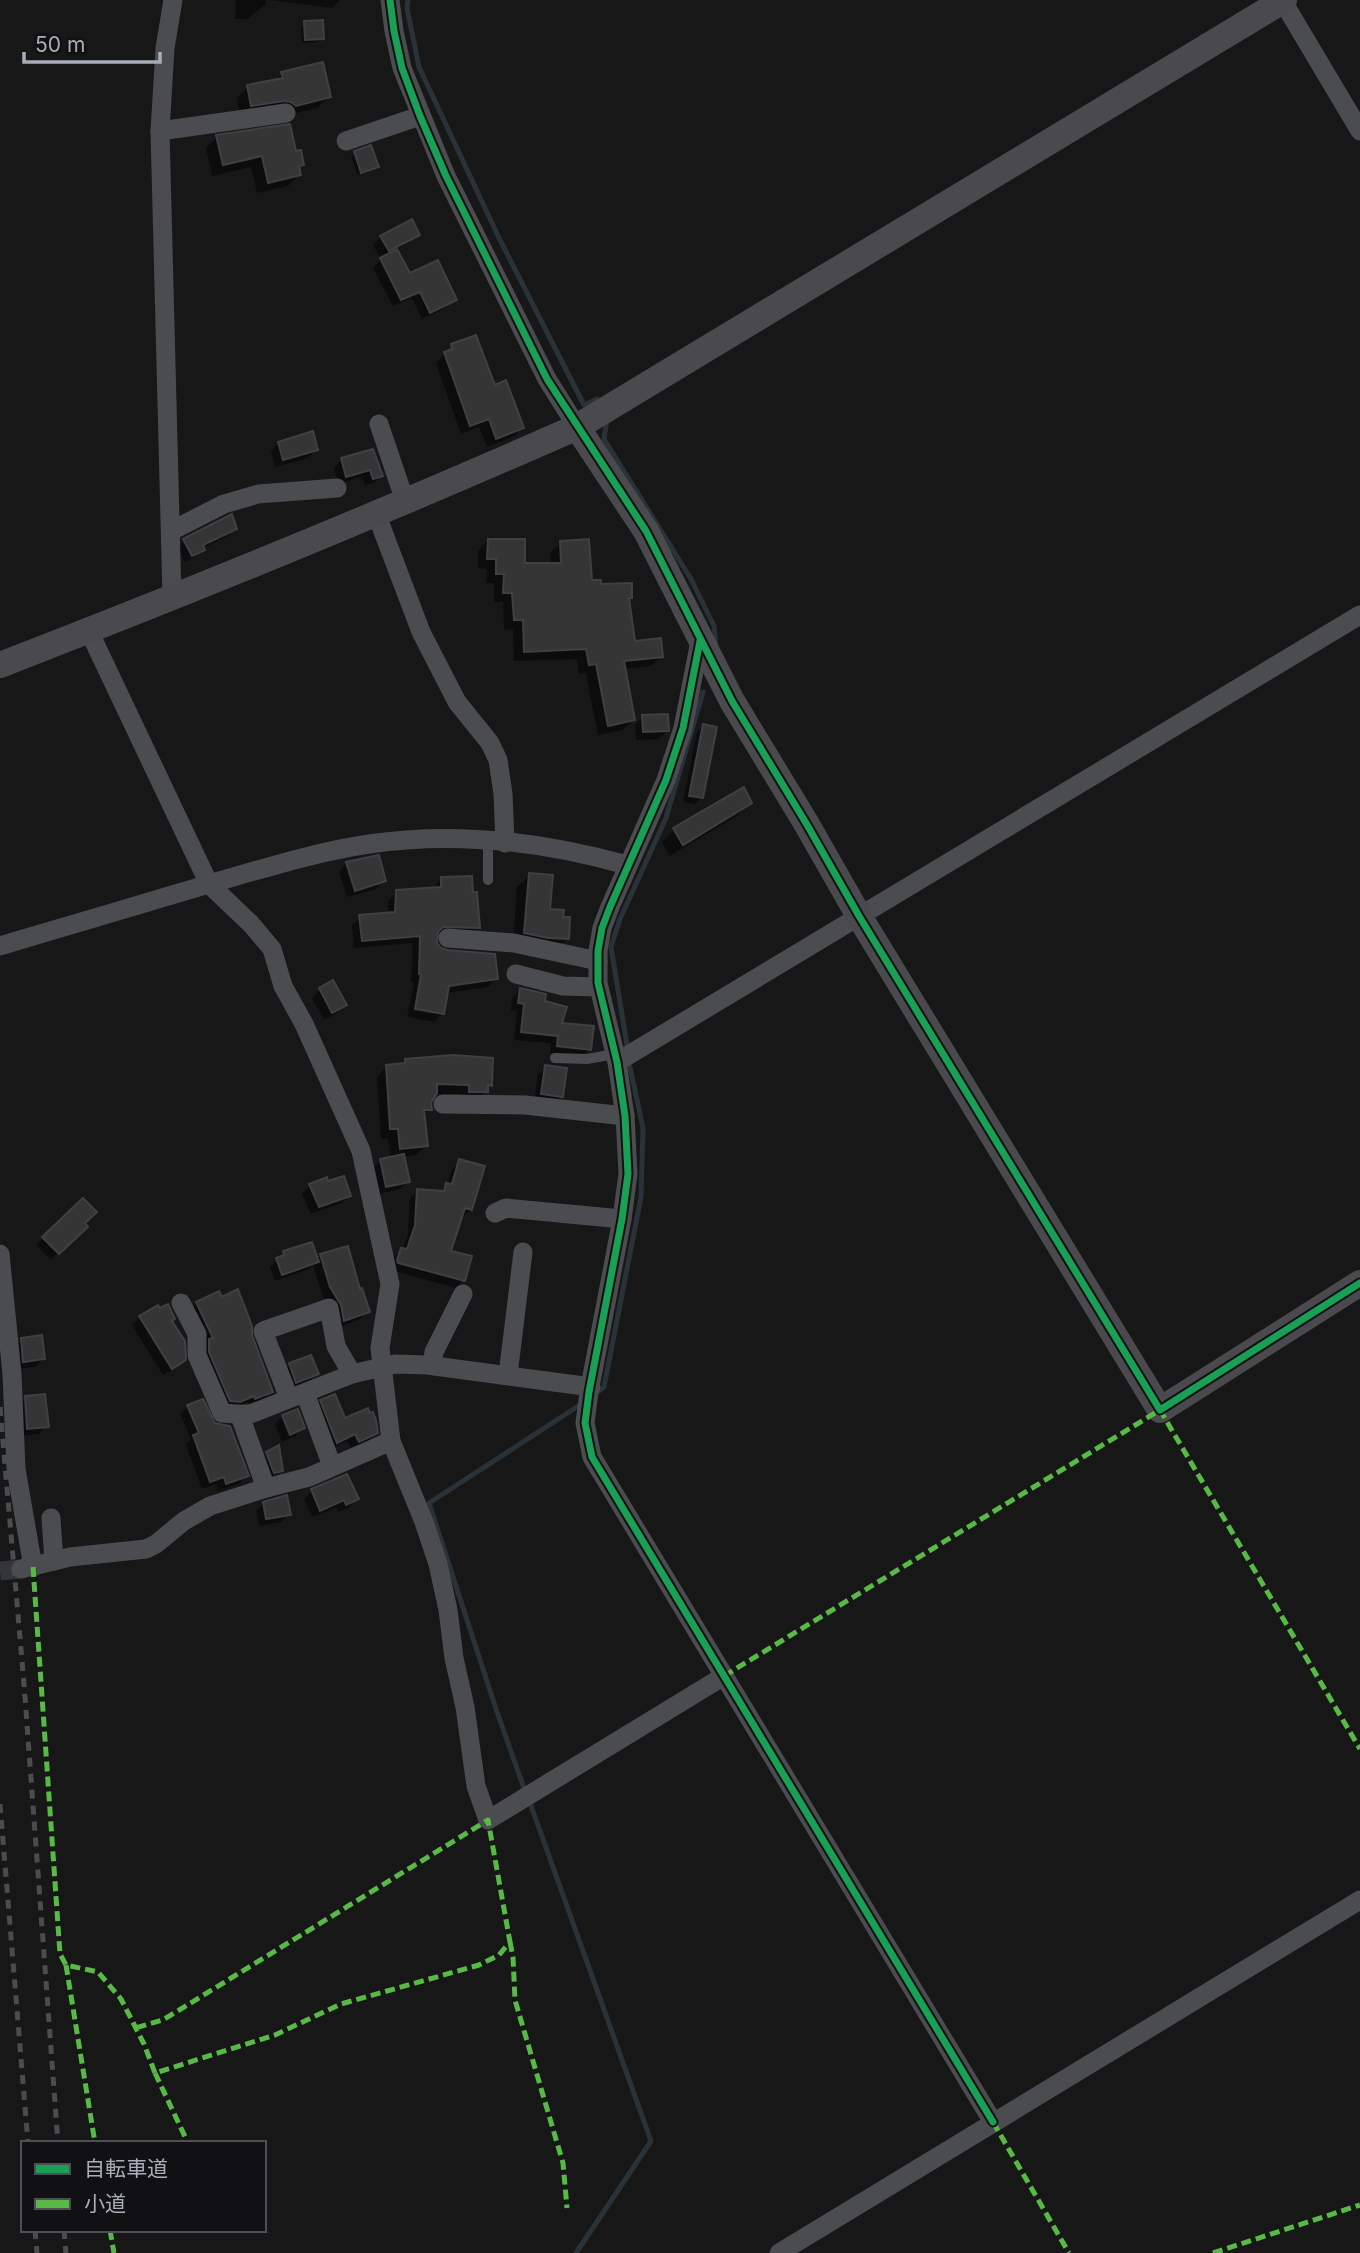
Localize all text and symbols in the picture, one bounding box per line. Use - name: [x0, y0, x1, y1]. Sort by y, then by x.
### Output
- scale bar: [24, 21, 161, 65]
- text: 50 m: [35, 32, 85, 57]
- legend: [21, 2141, 266, 2232]
- text: 自転車道: [84, 2156, 168, 2181]
- text: 小道: [84, 2191, 126, 2216]

